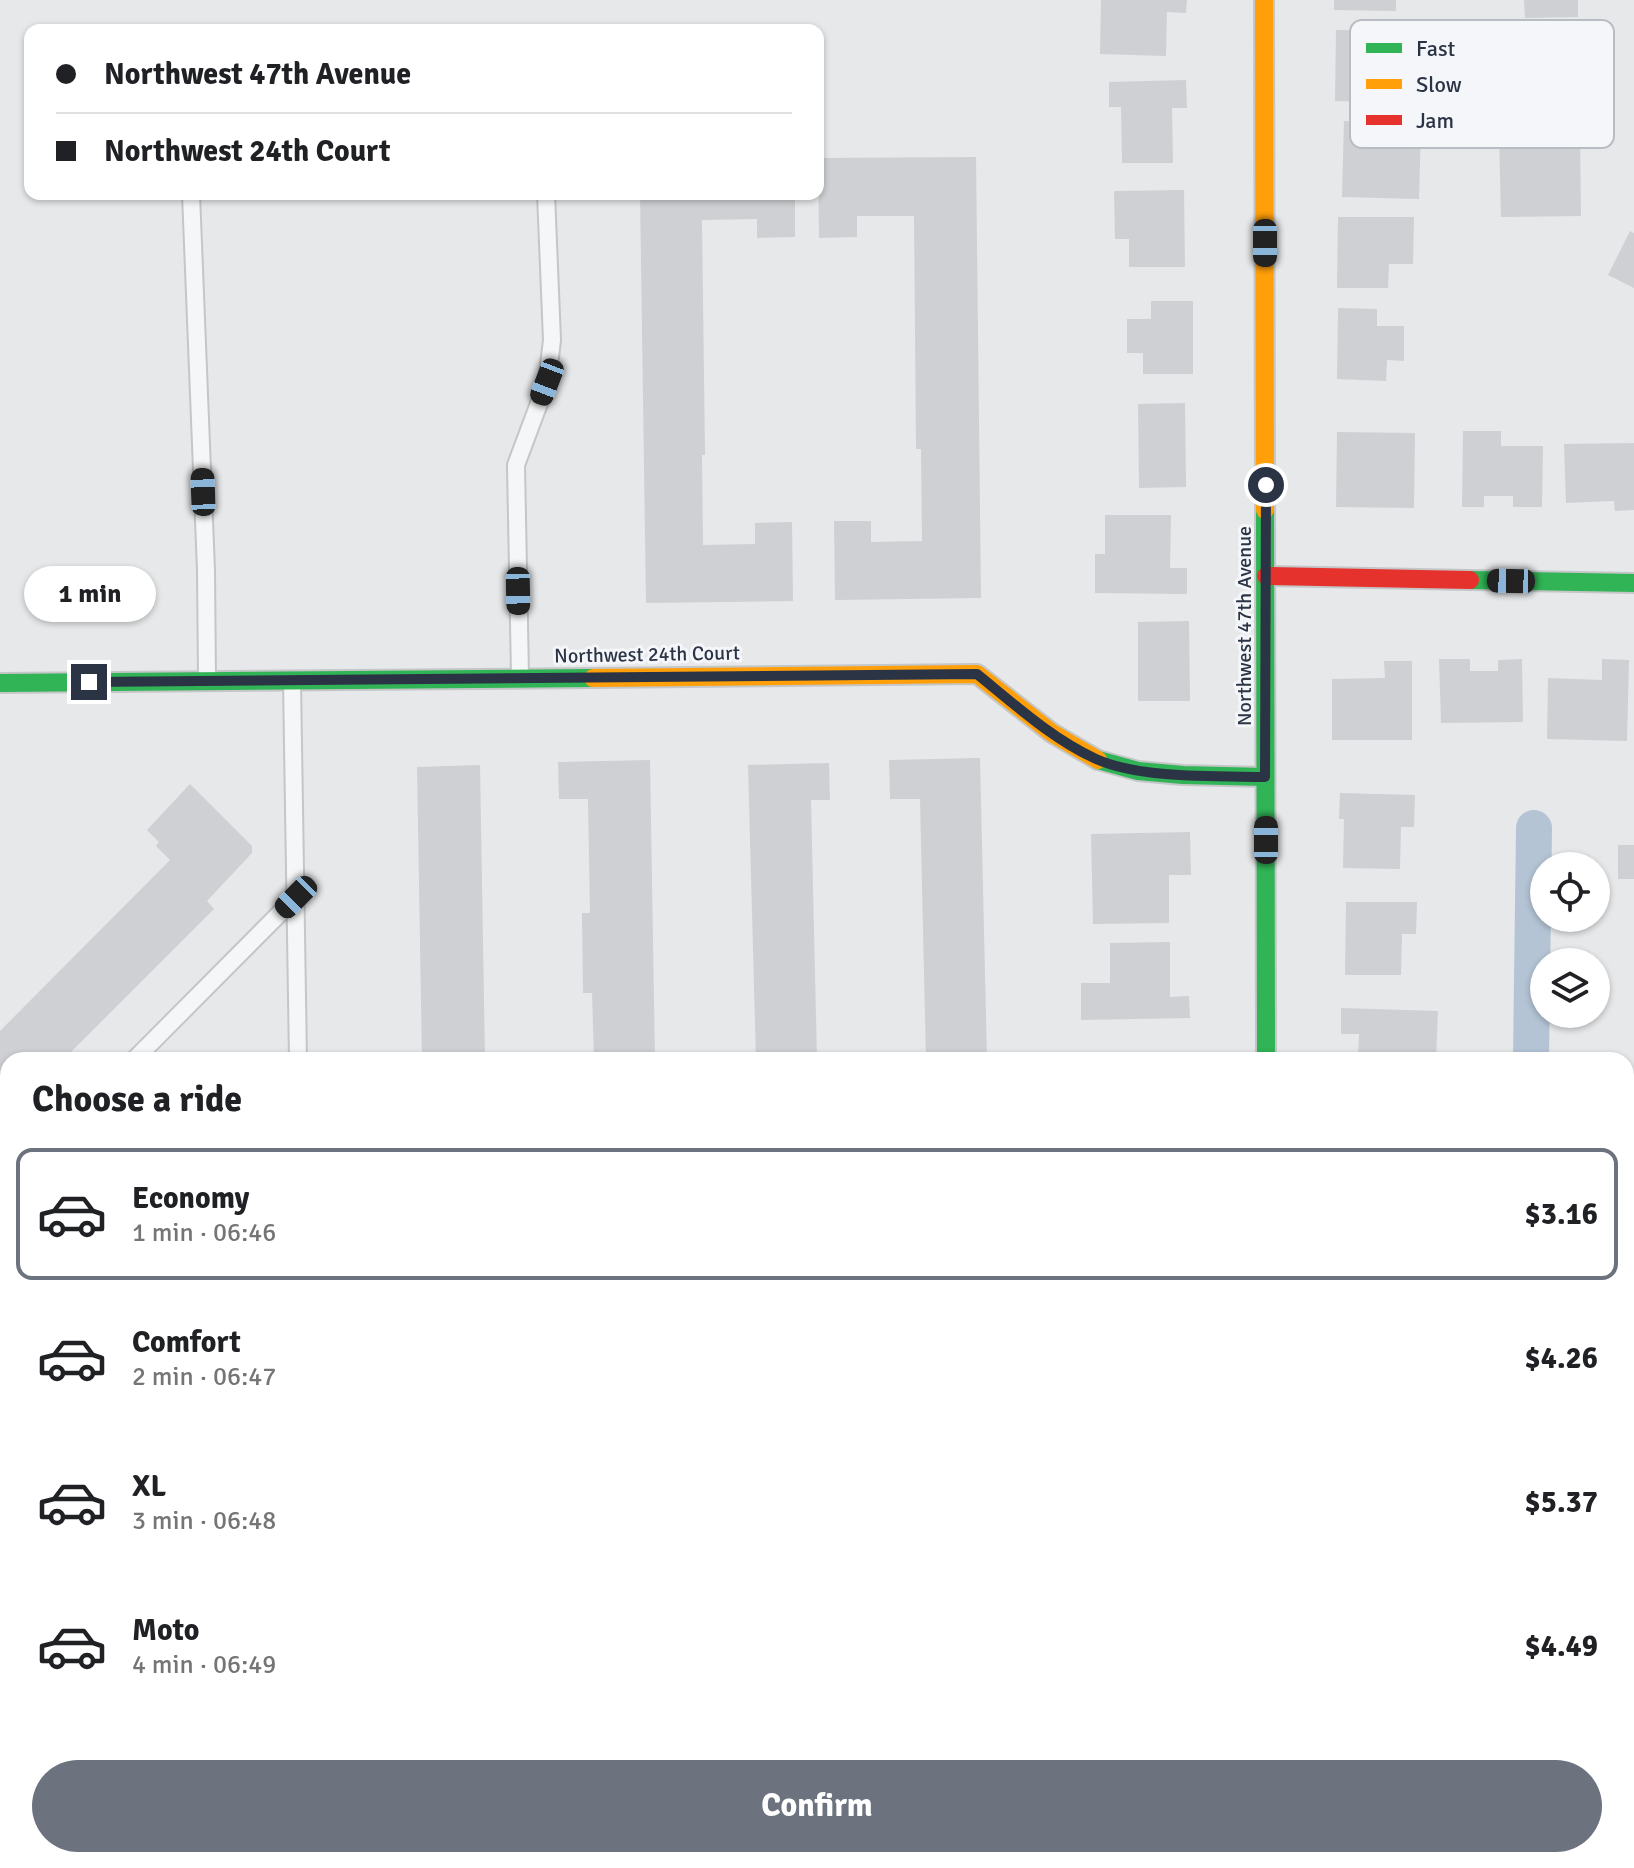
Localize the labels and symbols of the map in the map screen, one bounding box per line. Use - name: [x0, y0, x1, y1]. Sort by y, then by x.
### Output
- legend: [1350, 20, 1614, 148]
- text: Fast: [1416, 35, 1456, 62]
- text: Slow: [1416, 71, 1462, 98]
- text: Jam: [1416, 107, 1454, 134]
- car: [1253, 219, 1277, 267]
- car: [527, 355, 567, 409]
- route start: [1248, 467, 1284, 503]
- car: [190, 468, 216, 516]
- street label: Northwest 47th Avenue: [1232, 526, 1257, 726]
- callout: 1 min: [23, 566, 155, 622]
- car: [506, 567, 530, 615]
- car: [1487, 569, 1535, 593]
- street label: Northwest 24th Court: [554, 640, 740, 669]
- route end: [71, 664, 107, 700]
- car: [1254, 816, 1278, 864]
- car: [271, 872, 321, 922]

